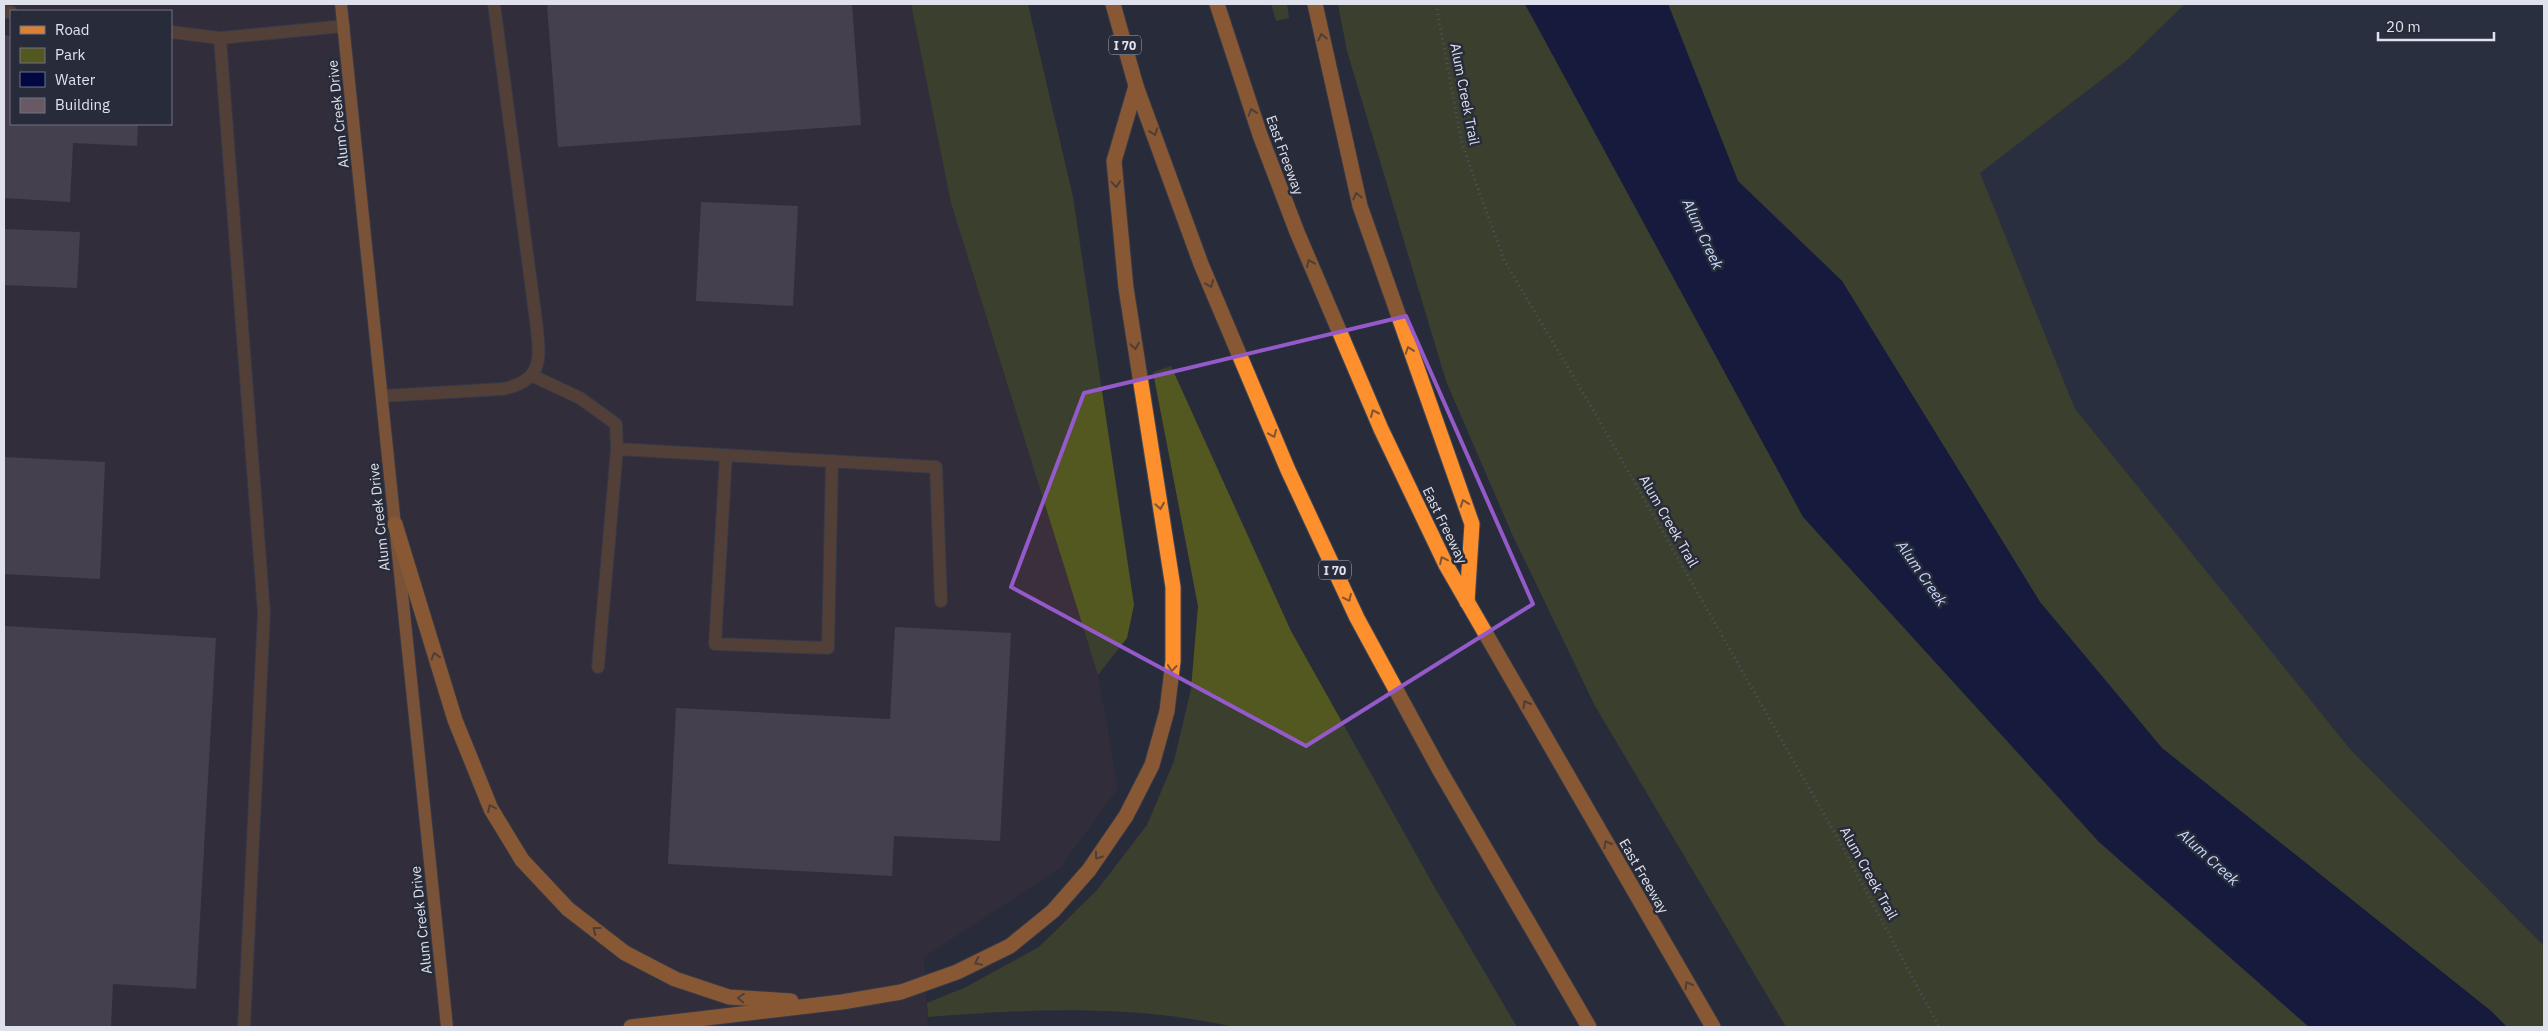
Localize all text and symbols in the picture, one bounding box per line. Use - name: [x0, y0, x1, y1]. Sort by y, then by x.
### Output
- legend: [10, 10, 172, 125]
- scale bar: [2378, 10, 2494, 42]
- text: 20 m: [2386, 17, 2421, 36]
- text: Road: [55, 20, 90, 39]
- one-way arrow: [1317, 33, 1327, 42]
- road number: I 70: [1109, 36, 1141, 54]
- street label: Alum Creek Trail: [1446, 42, 1484, 147]
- text: Park: [55, 45, 85, 64]
- street label: Alum Creek Drive: [323, 59, 353, 169]
- text: Water: [55, 70, 96, 89]
- text: Building: [55, 95, 110, 114]
- one-way arrow: [1248, 108, 1258, 116]
- street label: East Freeway: [1262, 113, 1308, 197]
- one-way arrow: [1148, 127, 1158, 136]
- one-way arrow: [1111, 181, 1122, 189]
- one-way arrow: [1352, 191, 1363, 200]
- water label: Alum Creek: [1678, 195, 1728, 272]
- one-way arrow: [1305, 260, 1315, 268]
- one-way arrow: [1204, 280, 1214, 288]
- one-way arrow: [1129, 342, 1140, 350]
- one-way arrow: [1405, 346, 1415, 354]
- one-way arrow: [1370, 409, 1381, 418]
- one-way arrow: [1267, 429, 1277, 438]
- street label: Alum Creek Drive: [364, 462, 394, 572]
- street label: Alum Creek Trail: [1635, 472, 1703, 570]
- street label: East Freeway: [1419, 484, 1471, 566]
- one-way arrow: [1460, 499, 1470, 507]
- one-way arrow: [1155, 502, 1165, 510]
- water label: Alum Creek: [1892, 536, 1952, 610]
- one-way arrow: [1439, 556, 1449, 565]
- road number: I 70: [1319, 560, 1351, 580]
- one-way arrow: [1342, 593, 1352, 602]
- one-way arrow: [431, 652, 441, 661]
- one-way arrow: [1167, 664, 1178, 672]
- one-way arrow: [1522, 700, 1532, 709]
- one-way arrow: [487, 804, 498, 813]
- street label: Alum Creek Trail: [1836, 823, 1902, 923]
- water label: Alum Creek: [2174, 824, 2244, 889]
- street label: East Freeway: [1615, 835, 1673, 917]
- one-way arrow: [1603, 841, 1613, 850]
- one-way arrow: [1095, 850, 1104, 860]
- street label: Alum Creek Drive: [406, 865, 436, 975]
- one-way arrow: [593, 928, 602, 936]
- one-way arrow: [974, 956, 983, 966]
- one-way arrow: [1685, 981, 1695, 990]
- one-way arrow: [737, 992, 745, 1003]

